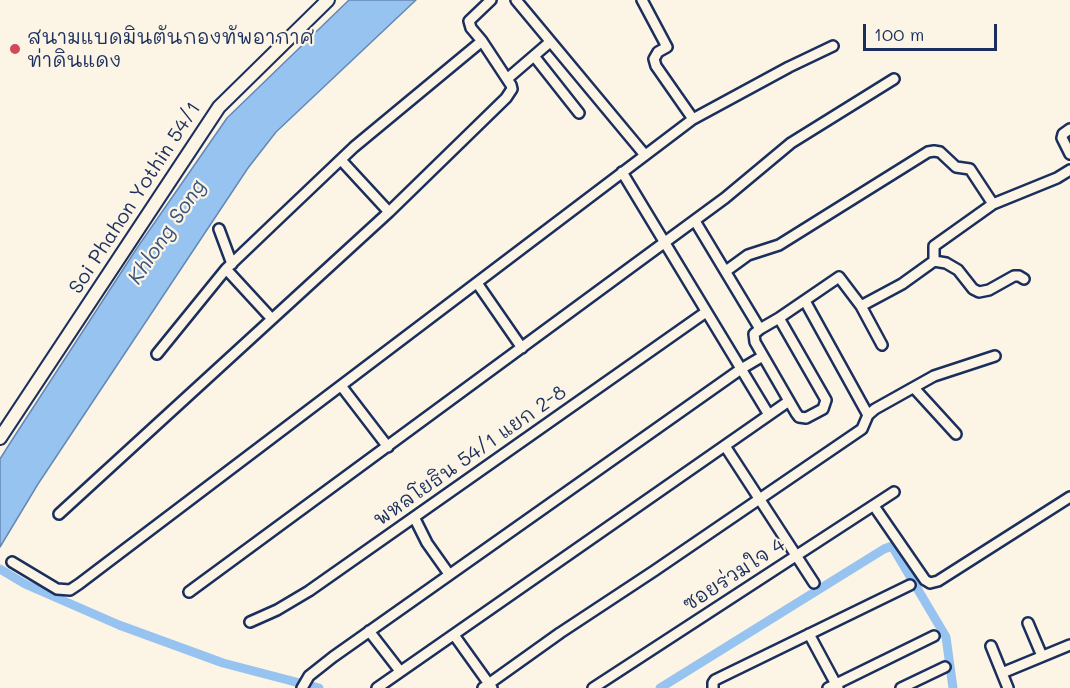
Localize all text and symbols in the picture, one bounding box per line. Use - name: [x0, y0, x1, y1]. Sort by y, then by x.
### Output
- scale bar: [866, 12, 1000, 50]
- text: 100 m: [874, 22, 924, 46]
- place label: สนามแบดมินตันกองทัพอากาศ ท่าดินแดง: [27, 26, 314, 73]
- marker: สนามแบดมินตันกองทัพอากาศ ท่าดินแดง: [8, 42, 22, 56]
- street label: Soi Phahon Yothin 54/1: [64, 98, 206, 298]
- water label: Khlong Song: [123, 175, 211, 289]
- street label: พหลโยธิน 54/1 แยก 2-8: [369, 380, 571, 532]
- street label: ซอยร่วมใจ 4: [678, 533, 790, 617]

